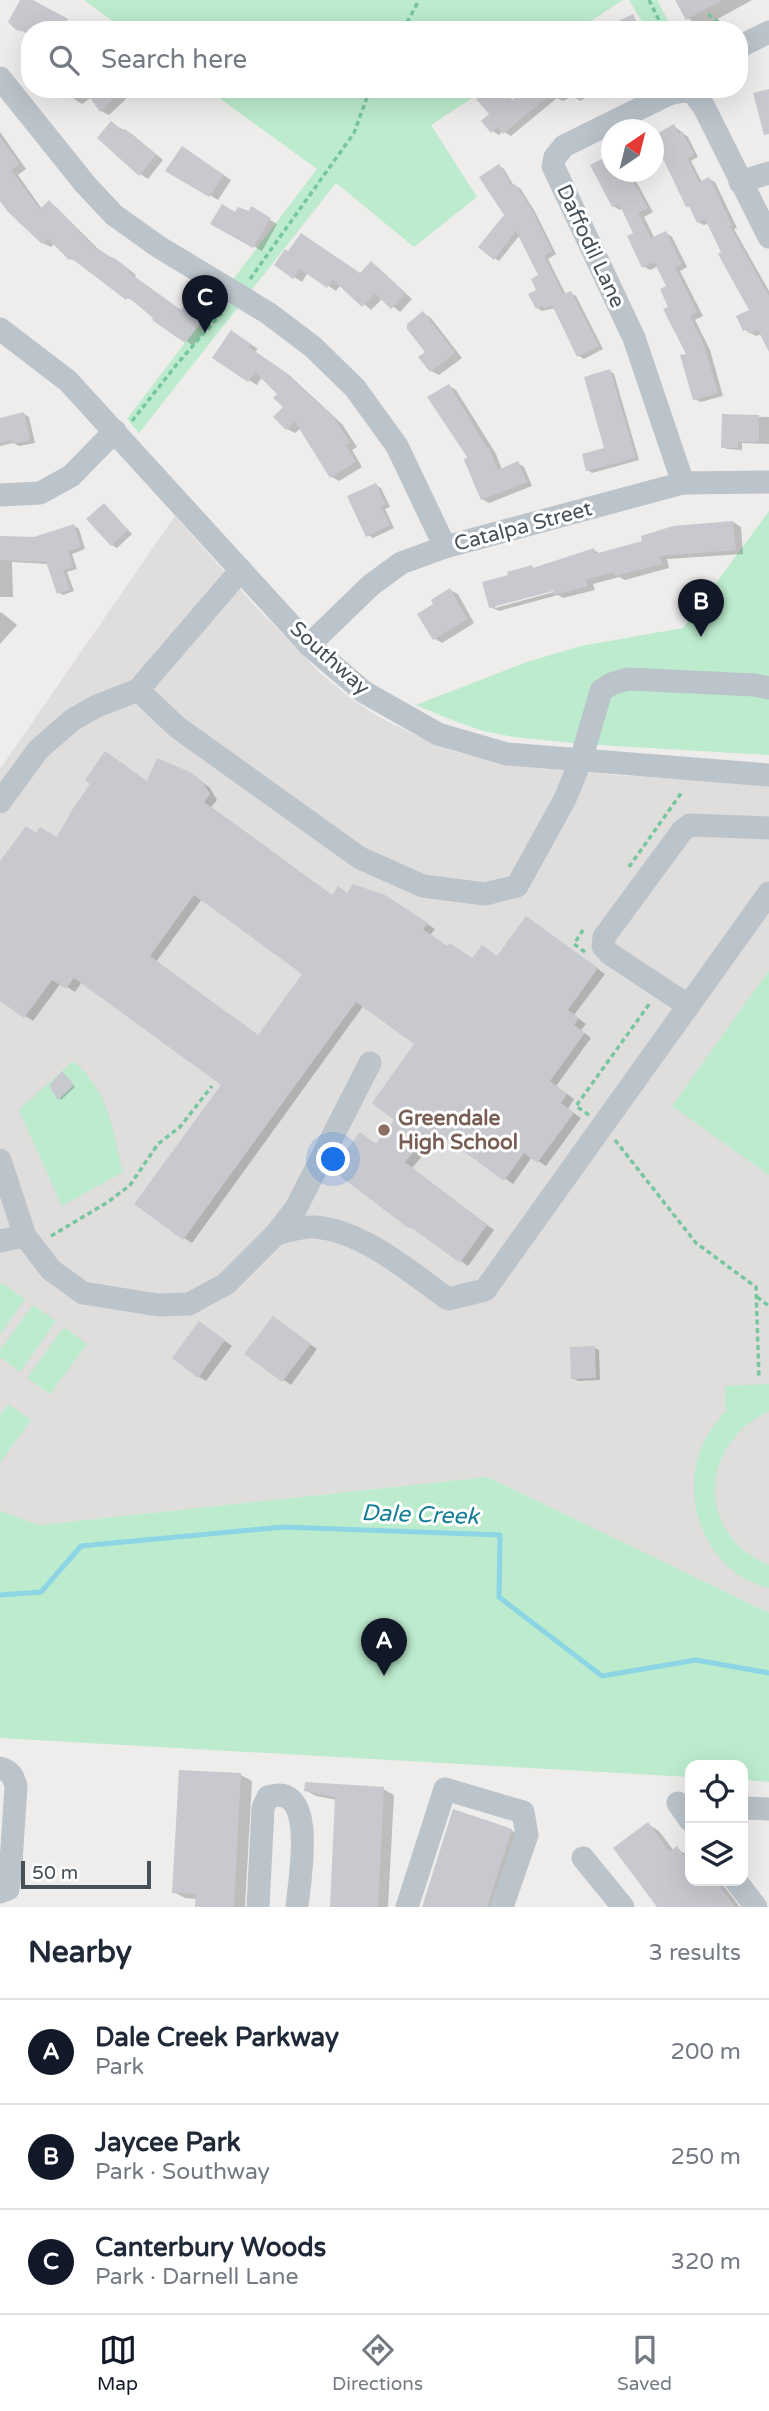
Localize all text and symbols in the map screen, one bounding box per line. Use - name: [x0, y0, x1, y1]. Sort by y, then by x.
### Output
- search box: [21, 21, 748, 98]
- icon: search: [45, 41, 83, 79]
- text: Search here: [101, 44, 247, 75]
- north arrow: [601, 119, 664, 182]
- street label: Daffodil Lane: [551, 181, 630, 312]
- pin: C: [182, 275, 228, 333]
- street label: Catalpa Street: [451, 496, 595, 557]
- pin: B: [678, 579, 724, 637]
- street label: Southway: [285, 616, 375, 701]
- place label: Greendale High School: [398, 1106, 518, 1155]
- marker: Greendale High School: [376, 1122, 392, 1138]
- your location: [316, 1142, 350, 1176]
- water label: Dale Creek: [361, 1499, 481, 1531]
- pin: A: [361, 1618, 407, 1676]
- map controls: [685, 1760, 748, 1886]
- button: locate: [685, 1760, 748, 1823]
- button: layers: [685, 1823, 748, 1886]
- scale bar: [21, 1858, 150, 1890]
- text: 50 m: [32, 1862, 78, 1884]
- text: Nearby: [28, 1934, 132, 1971]
- text: 3 results: [648, 1939, 741, 1967]
- text: Dale Creek Parkway: [95, 2022, 339, 2053]
- text: A: [42, 2038, 60, 2066]
- text: 200 m: [671, 2038, 741, 2066]
- text: Park: [95, 2053, 144, 2081]
- text: Jaycee Park: [95, 2127, 241, 2158]
- text: B: [43, 2143, 59, 2171]
- text: 250 m: [671, 2143, 741, 2171]
- text: Park · Southway: [95, 2158, 270, 2186]
- text: Canterbury Woods: [95, 2232, 326, 2263]
- text: C: [43, 2248, 59, 2276]
- text: 320 m: [671, 2248, 741, 2276]
- text: Park · Darnell Lane: [95, 2263, 299, 2291]
- tab: Map: [97, 2331, 138, 2395]
- tab: Directions: [332, 2331, 423, 2395]
- tab: Saved: [617, 2331, 672, 2395]

